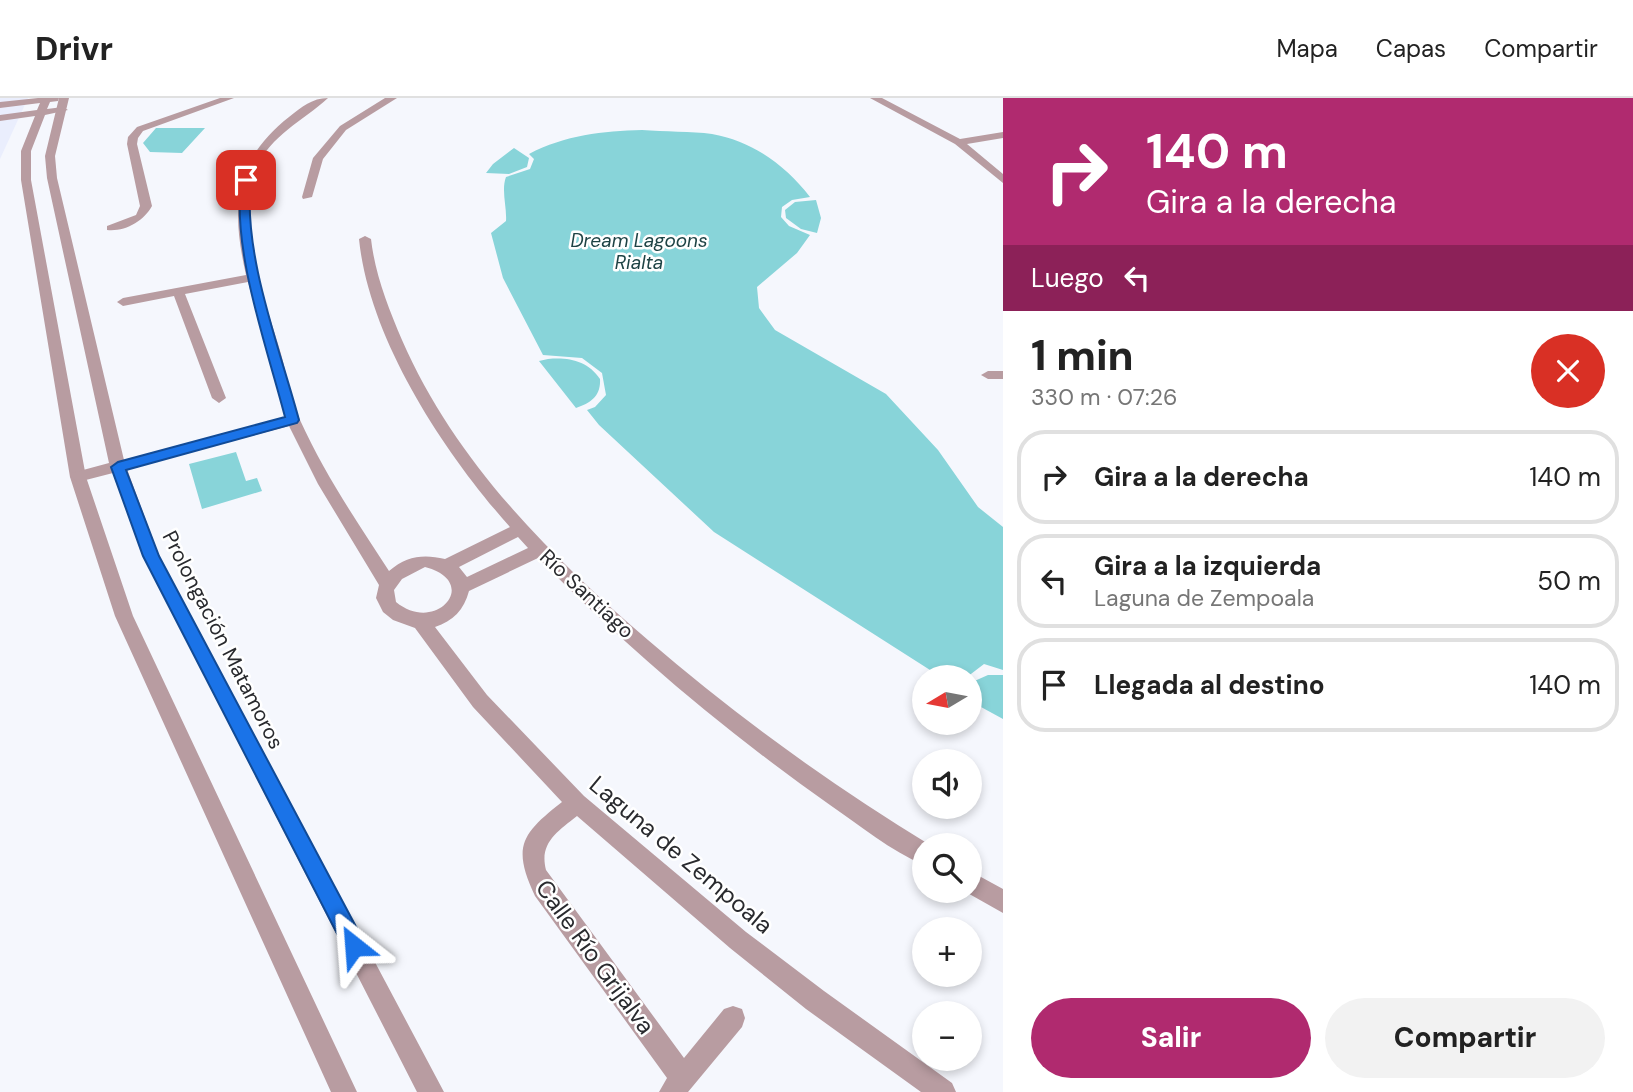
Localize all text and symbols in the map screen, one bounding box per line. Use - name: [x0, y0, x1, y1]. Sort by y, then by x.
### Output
- text: Drivr: [35, 27, 113, 70]
- text: Mapa: [1276, 33, 1338, 64]
- text: Capas: [1376, 33, 1446, 64]
- text: Compartir: [1484, 33, 1598, 64]
- text: 140 m: [1146, 119, 1288, 183]
- icon: right: [1031, 126, 1122, 217]
- pin: [216, 150, 276, 210]
- icon: arrive: [227, 161, 265, 199]
- text: Gira a la derecha: [1146, 181, 1396, 223]
- water label: Dream Lagoons Rialta: [570, 228, 708, 275]
- icon: left: [1118, 259, 1156, 297]
- text: Luego: [1031, 261, 1104, 295]
- text: 1 min: [1031, 328, 1134, 383]
- button: close: [1531, 334, 1605, 408]
- text: 330 m · 07:26: [1031, 382, 1177, 412]
- icon: right: [1035, 458, 1073, 496]
- text: Gira a la derecha: [1094, 460, 1309, 494]
- text: 140 m: [1529, 460, 1601, 494]
- street label: Prolongación Matamoros: [156, 526, 290, 754]
- street label: Río Santiago: [534, 543, 640, 645]
- text: Gira a la izquierda: [1094, 549, 1321, 583]
- icon: left: [1035, 562, 1073, 600]
- text: 50 m: [1537, 564, 1601, 598]
- text: Laguna de Zempoala: [1094, 583, 1314, 613]
- north arrow: [912, 665, 982, 735]
- map controls: [912, 665, 982, 1071]
- icon: arrive: [1035, 666, 1073, 704]
- text: Llegada al destino: [1094, 668, 1325, 702]
- text: 140 m: [1529, 668, 1601, 702]
- button: sound: [912, 749, 982, 819]
- street label: Laguna de Zempoala: [583, 769, 779, 940]
- button: search: [912, 833, 982, 903]
- street label: Calle Río Grijalva: [529, 873, 662, 1040]
- position arrow: [317, 909, 391, 983]
- button: +: [912, 917, 982, 987]
- button: Salir: [1031, 998, 1311, 1078]
- button: Compartir: [1325, 998, 1605, 1078]
- button: −: [912, 1001, 982, 1071]

